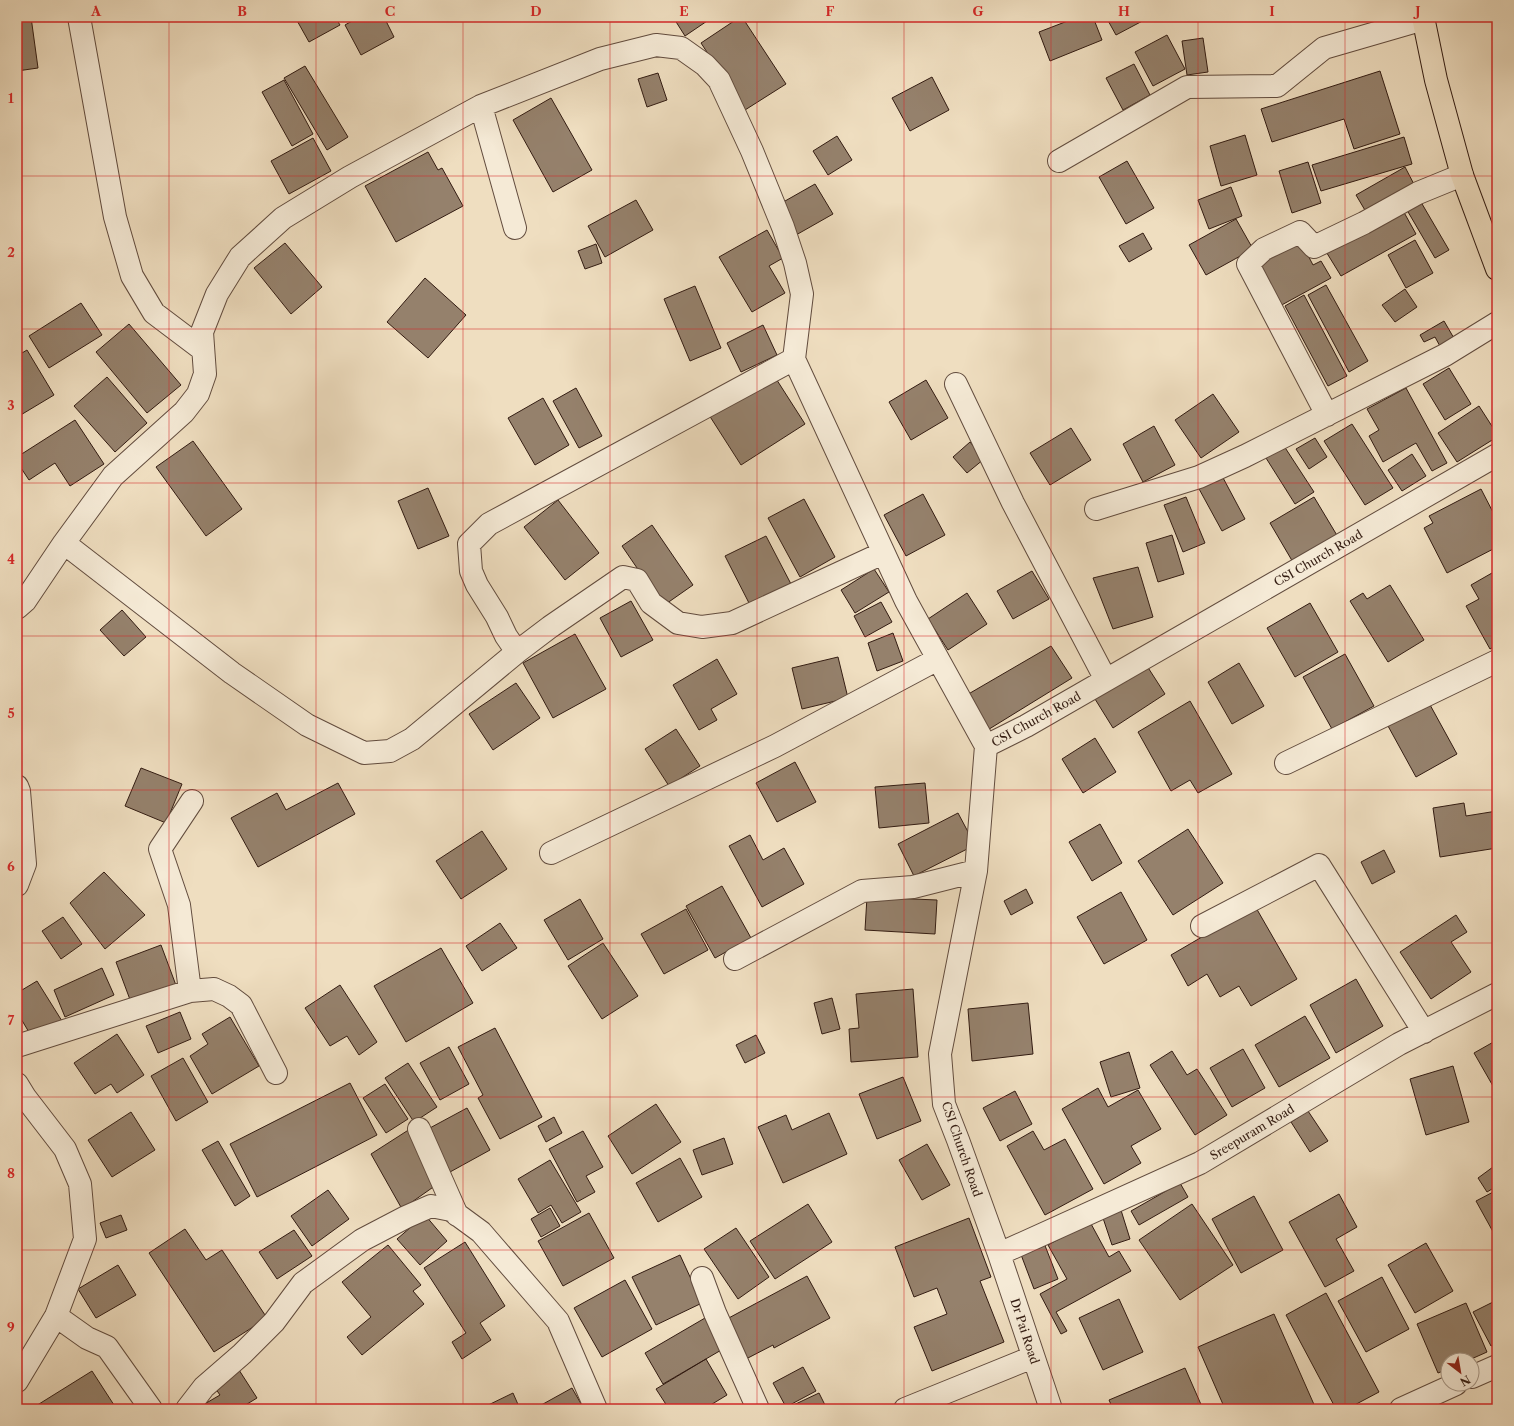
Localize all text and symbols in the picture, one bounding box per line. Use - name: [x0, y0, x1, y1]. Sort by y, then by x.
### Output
- text: A: [90, 3, 102, 19]
- text: B: [237, 3, 247, 19]
- text: C: [385, 3, 395, 19]
- text: D: [530, 3, 542, 19]
- text: E: [679, 3, 689, 19]
- text: F: [826, 3, 835, 19]
- text: G: [972, 3, 984, 19]
- text: H: [1118, 3, 1130, 19]
- text: I: [1269, 3, 1275, 19]
- text: J: [1413, 3, 1421, 19]
- text: 1: [8, 90, 14, 106]
- text: 2: [7, 244, 15, 260]
- text: 3: [7, 397, 15, 413]
- street label: CSI Church Road: [1271, 526, 1366, 589]
- text: 4: [7, 551, 15, 567]
- street label: CSI Church Road: [989, 688, 1084, 750]
- text: 5: [7, 705, 15, 721]
- text: 6: [7, 858, 15, 874]
- text: 7: [8, 1012, 15, 1028]
- street label: CSI Church Road: [939, 1099, 986, 1199]
- street label: Sreepuram Road: [1207, 1101, 1297, 1163]
- text: 8: [7, 1165, 15, 1181]
- street label: Dr Pai Road: [1007, 1296, 1043, 1366]
- text: 9: [7, 1319, 15, 1335]
- north arrow: [1440, 1352, 1480, 1392]
- text: N: [1457, 1372, 1473, 1389]

